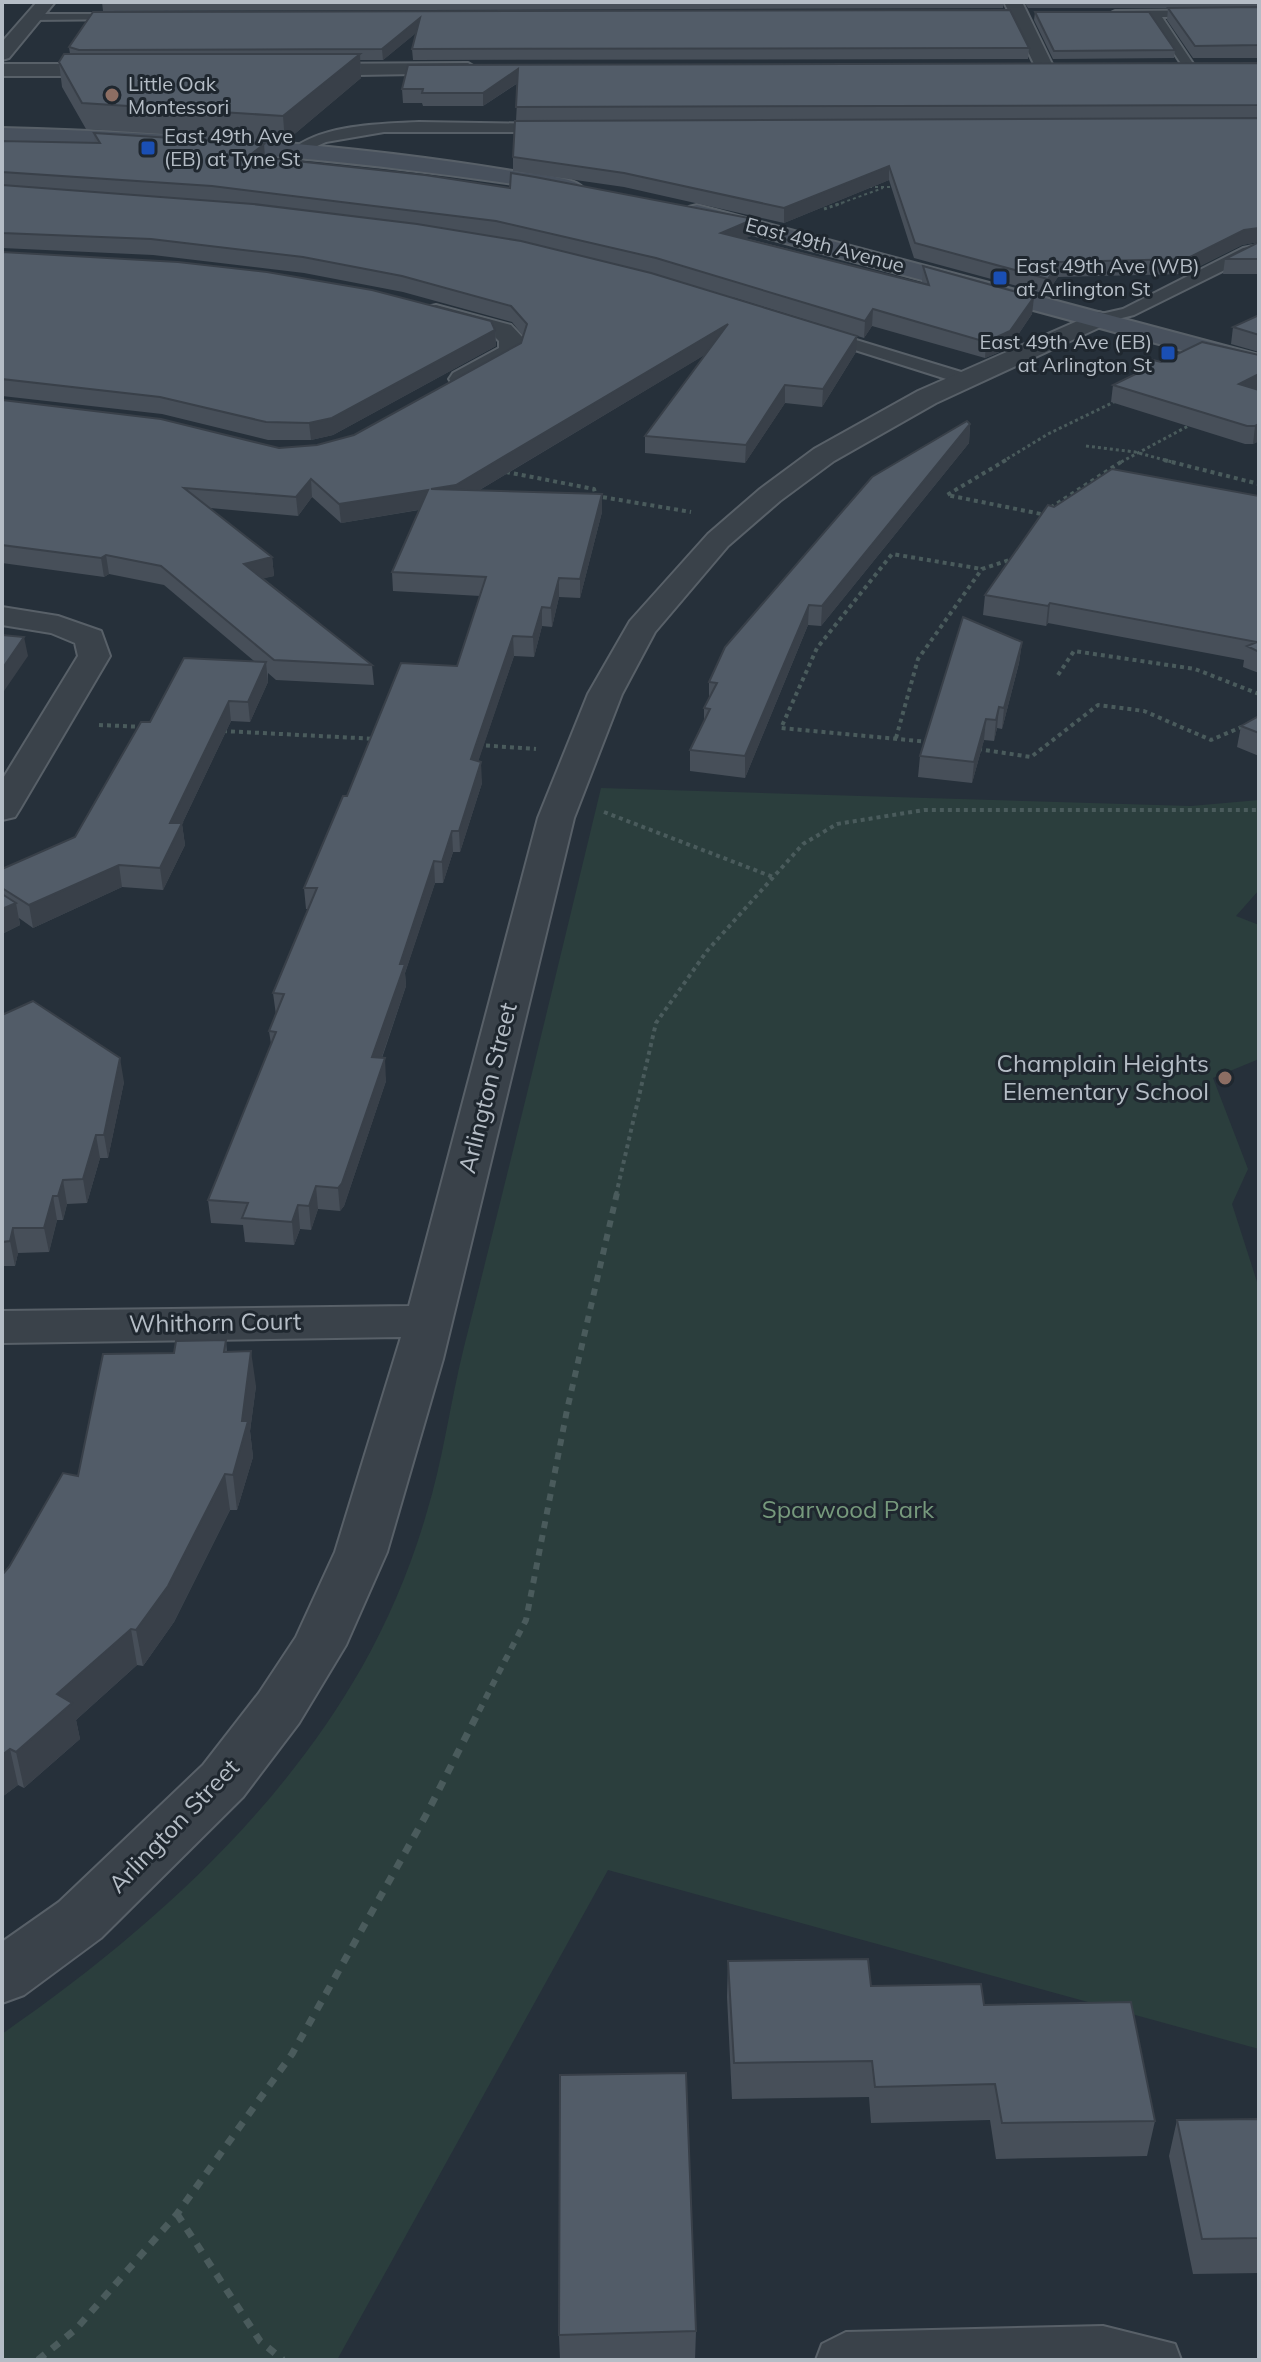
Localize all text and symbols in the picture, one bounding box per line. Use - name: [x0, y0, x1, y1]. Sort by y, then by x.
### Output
- place label: Little Oak Montessori: [128, 71, 229, 119]
- marker: Little Oak Montessori: [103, 86, 121, 104]
- place label: East 49th Ave (EB) at Tyne St: [164, 123, 300, 171]
- marker: East 49th Ave (EB) at Tyne St: [139, 139, 157, 157]
- street label: East 49th Avenue: [743, 211, 907, 278]
- place label: East 49th Ave (WB) at Arlington St: [1016, 253, 1200, 301]
- marker: East 49th Ave (WB) at Arlington St: [991, 269, 1009, 287]
- place label: East 49th Ave (EB) at Arlington St: [980, 329, 1152, 377]
- marker: East 49th Ave (EB) at Arlington St: [1159, 344, 1177, 362]
- street label: Arlington Street: [451, 999, 523, 1176]
- place label: Champlain Heights Elementary School: [997, 1048, 1209, 1106]
- marker: Champlain Heights Elementary School: [1216, 1069, 1234, 1087]
- street label: Whithorn Court: [128, 1305, 302, 1339]
- park label: Sparwood Park: [762, 1494, 935, 1524]
- street label: Arlington Street: [102, 1752, 245, 1899]

